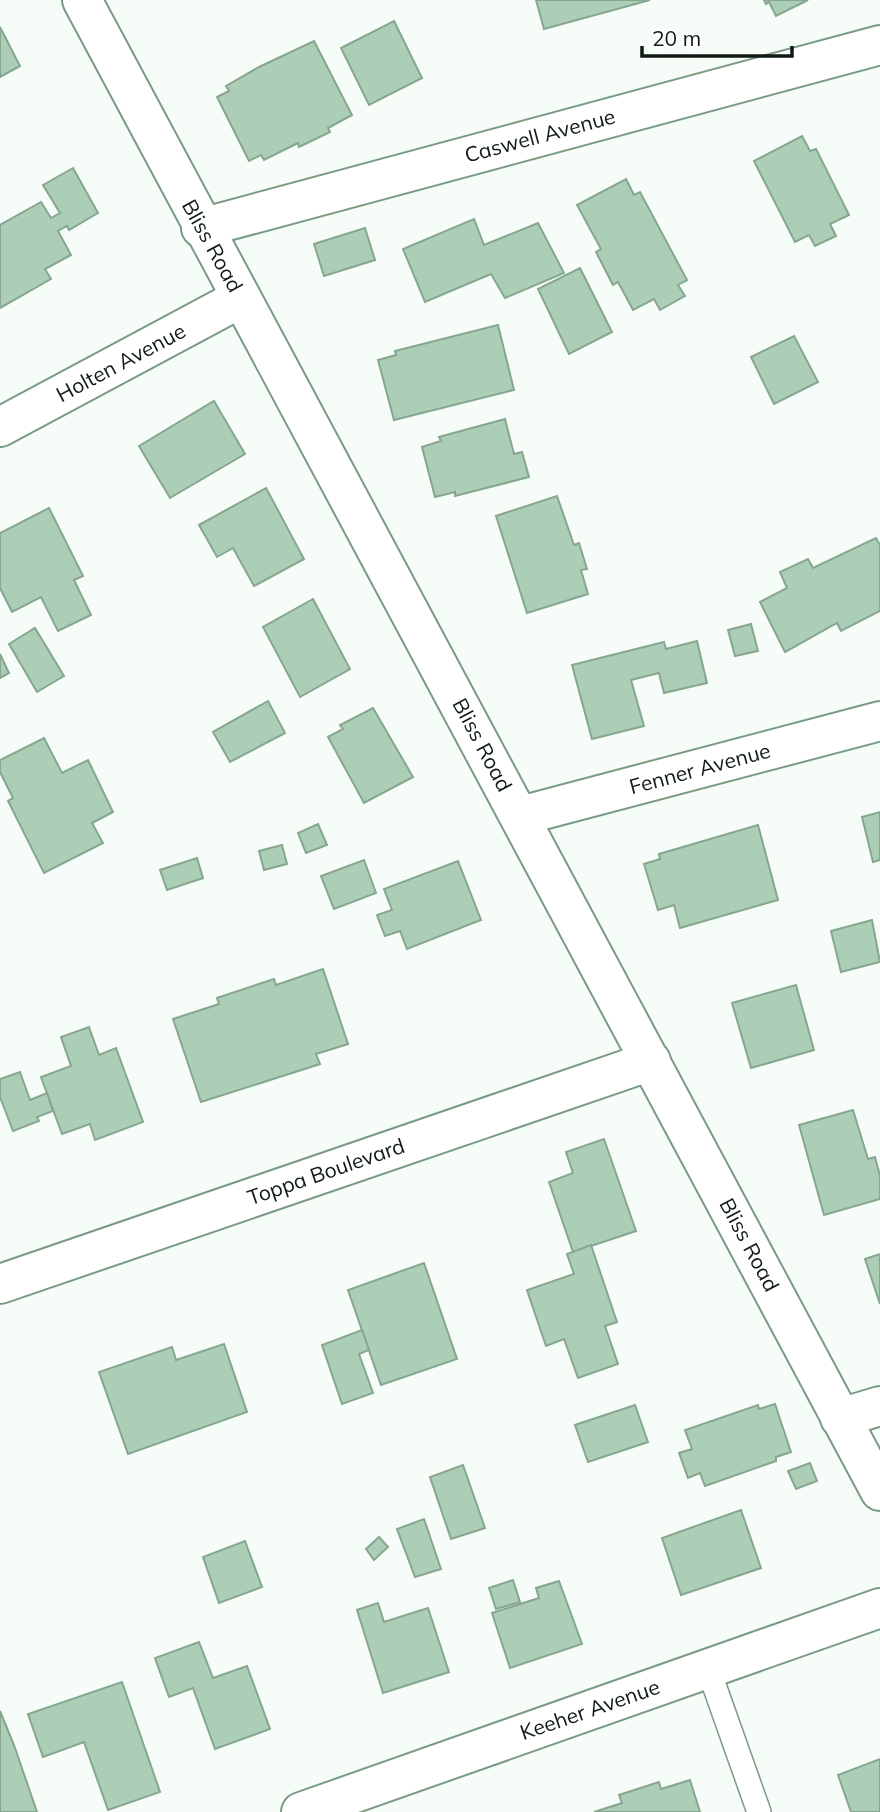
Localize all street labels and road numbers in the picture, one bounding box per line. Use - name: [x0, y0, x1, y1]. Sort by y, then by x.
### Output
- street label: Caswell Avenue: [462, 102, 618, 168]
- street label: Bliss Road: [177, 195, 249, 296]
- street label: Holten Avenue: [51, 317, 190, 407]
- street label: Bliss Road: [447, 693, 518, 796]
- street label: Fenner Avenue: [626, 737, 773, 799]
- street label: Toppa Boulevard: [244, 1132, 408, 1210]
- street label: Bliss Road: [714, 1193, 785, 1296]
- street label: Keeher Avenue: [516, 1673, 663, 1745]

